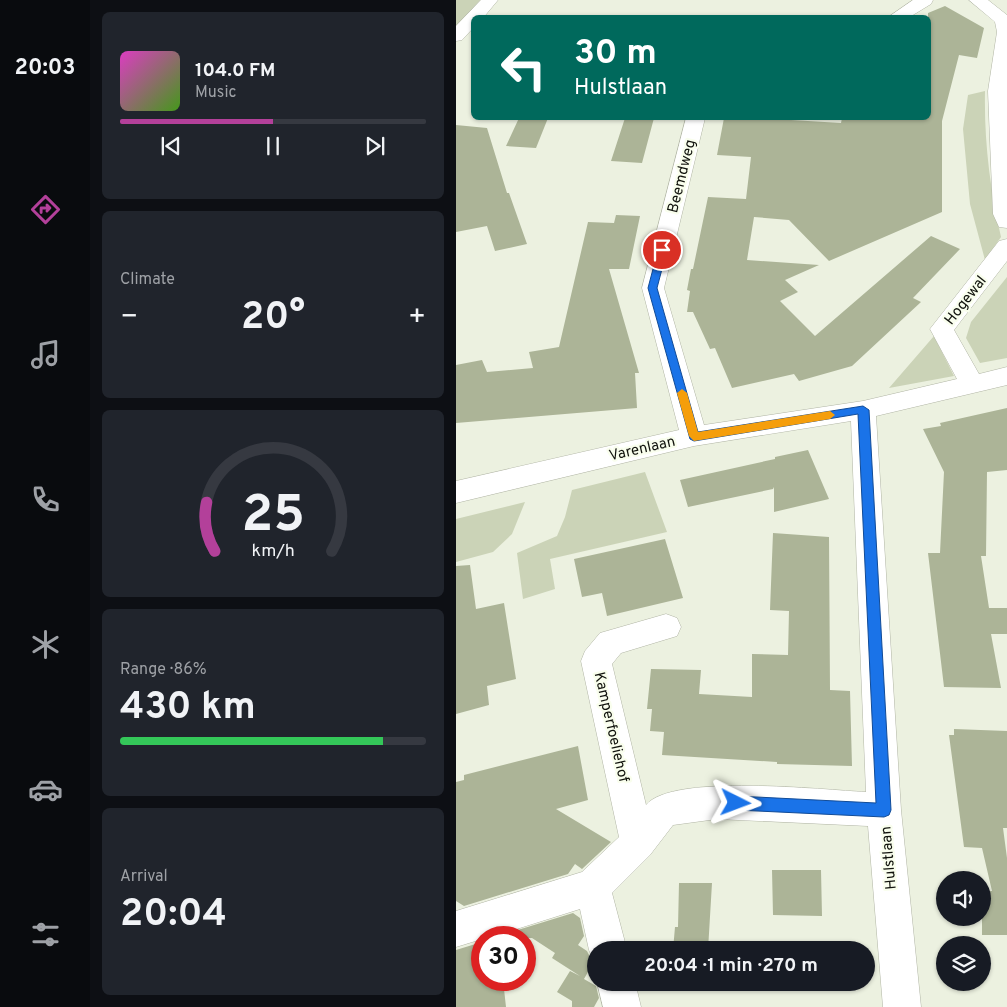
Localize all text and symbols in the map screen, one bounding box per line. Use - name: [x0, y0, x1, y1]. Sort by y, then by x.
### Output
- text: 30 m: [574, 32, 657, 76]
- icon: left: [491, 35, 556, 100]
- text: 20:03: [15, 55, 75, 82]
- text: 104.0 FM: [195, 59, 275, 83]
- text: Hulstlaan: [574, 75, 667, 102]
- text: Music: [195, 83, 236, 103]
- icon: previous: [157, 132, 185, 160]
- icon: pause: [259, 132, 287, 160]
- icon: next: [361, 132, 389, 160]
- street label: Beemdweg: [664, 138, 701, 215]
- icon: directions: [28, 192, 63, 227]
- pin: [641, 229, 683, 271]
- icon: arrive: [648, 236, 676, 264]
- text: Climate: [120, 270, 175, 290]
- street label: Hogewal: [941, 272, 991, 330]
- text: 20°: [241, 294, 305, 343]
- text: −: [120, 300, 138, 336]
- text: +: [408, 300, 426, 336]
- icon: music: [28, 337, 63, 372]
- street label: Varenlaan: [607, 433, 677, 466]
- icon: phone: [28, 482, 63, 517]
- text: 25: [241, 484, 305, 550]
- text: km/h: [251, 540, 295, 563]
- icon: climate: [28, 627, 63, 662]
- text: Range · 86%: [120, 660, 207, 680]
- street label: Kamperfoeliehof: [589, 670, 632, 784]
- text: 430 km: [120, 684, 256, 733]
- icon: car: [28, 772, 63, 807]
- position arrow: [709, 776, 761, 828]
- street label: Hulstlaan: [877, 825, 902, 890]
- text: Arrival: [120, 867, 168, 887]
- map controls: [936, 871, 991, 991]
- button: sound: [936, 871, 991, 926]
- text: 20:04: [120, 891, 227, 940]
- icon: filters: [28, 917, 63, 952]
- speed limit sign: 30: [471, 926, 536, 991]
- button: layers: [936, 936, 991, 991]
- text: 20:04 · 1 min · 270 m: [644, 954, 818, 978]

